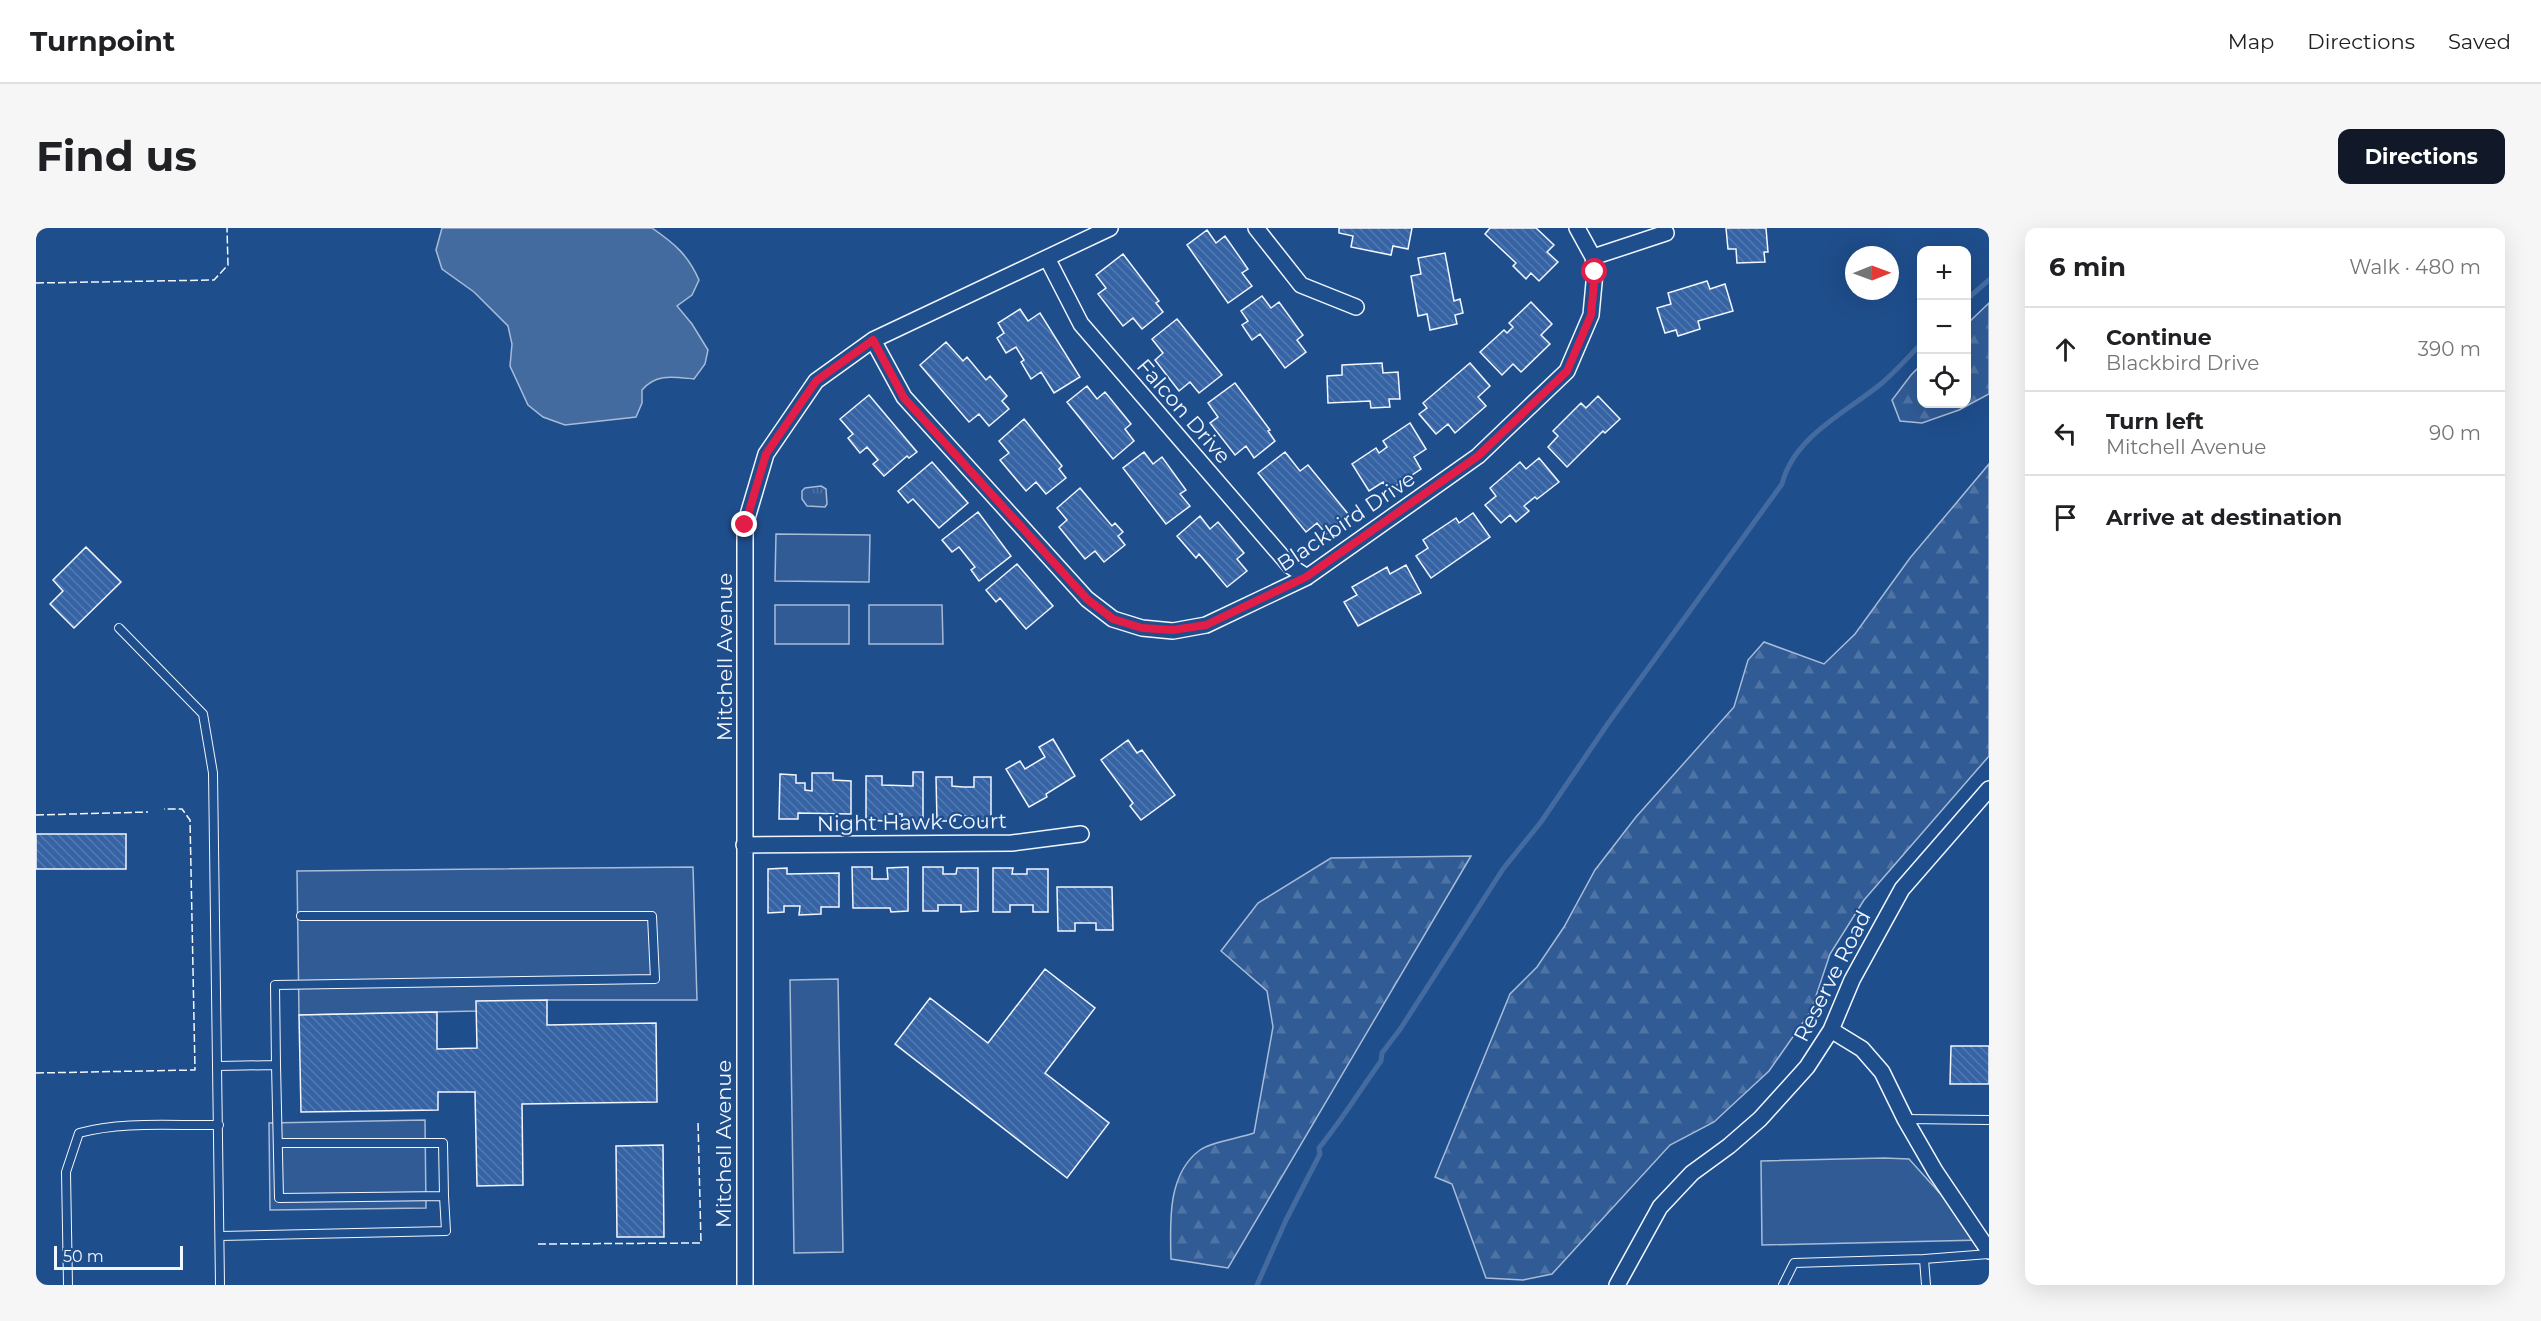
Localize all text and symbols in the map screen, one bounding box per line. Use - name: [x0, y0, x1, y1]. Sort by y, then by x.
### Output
- text: Turnpoint: [30, 24, 175, 58]
- text: Map: [2228, 29, 2274, 54]
- text: Directions: [2307, 29, 2415, 54]
- text: Saved: [2448, 29, 2511, 54]
- button: Directions: [2338, 129, 2505, 184]
- text: Find us: [36, 130, 197, 182]
- north arrow: [1845, 246, 1899, 300]
- map controls: [1917, 246, 1971, 408]
- button: +: [1917, 246, 1971, 300]
- text: 6 min: [2049, 251, 2126, 283]
- text: Walk · 480 m: [2349, 255, 2481, 279]
- route start: [1581, 258, 1607, 284]
- button: −: [1917, 300, 1971, 354]
- text: Continue: [2106, 324, 2212, 351]
- icon: ahead: [2049, 333, 2082, 366]
- text: 390 m: [2418, 337, 2481, 361]
- text: Blackbird Drive: [2106, 351, 2259, 375]
- street label: Falcon Drive: [1132, 354, 1236, 468]
- button: locate: [1917, 354, 1971, 408]
- text: Turn left: [2106, 408, 2204, 435]
- icon: left: [2049, 417, 2082, 450]
- text: 90 m: [2429, 421, 2481, 445]
- text: Mitchell Avenue: [2106, 435, 2266, 459]
- street label: Blackbird Drive: [1272, 466, 1420, 576]
- icon: arrive: [2049, 501, 2082, 534]
- text: Arrive at destination: [2106, 504, 2342, 531]
- route end: [731, 511, 757, 537]
- street label: Mitchell Avenue: [712, 573, 737, 741]
- street label: Night Hawk Court: [817, 808, 1007, 836]
- street label: Reserve Road: [1788, 906, 1876, 1046]
- street label: Mitchell Avenue: [711, 1060, 736, 1228]
- scale bar: [54, 1243, 183, 1270]
- text: 50 m: [63, 1247, 104, 1266]

